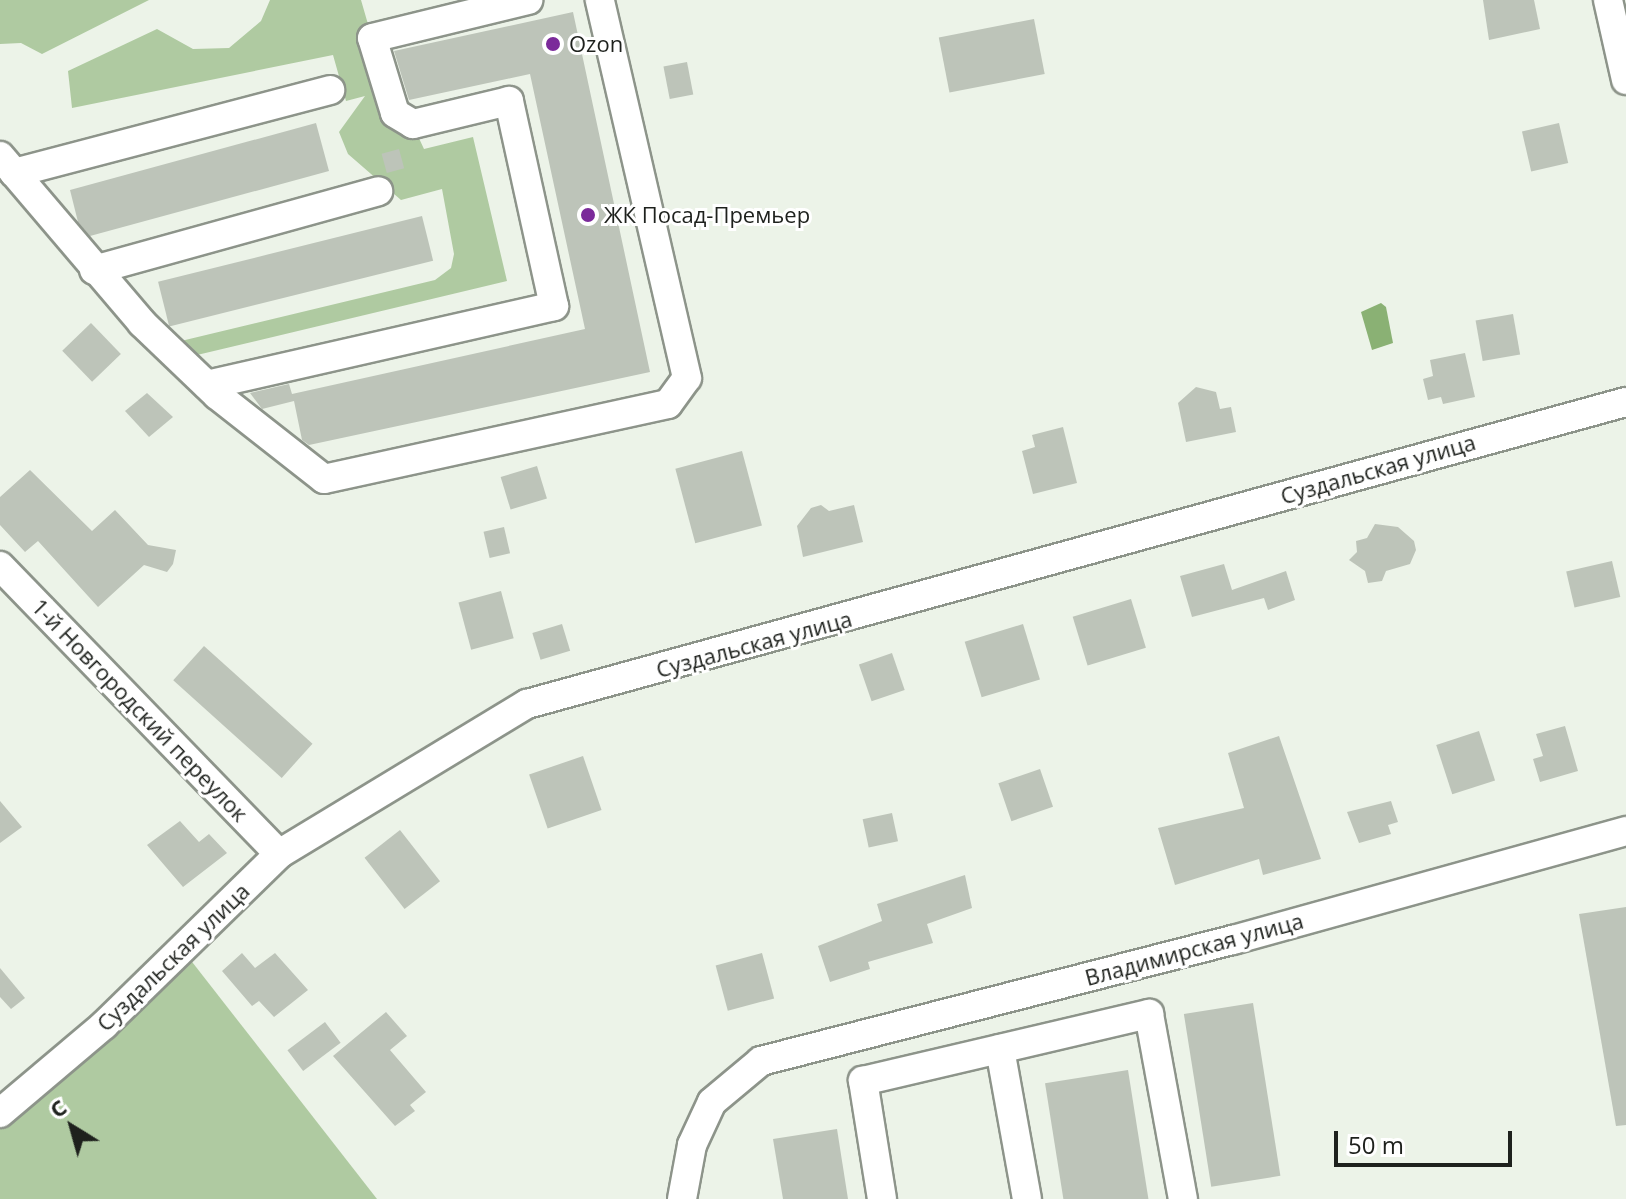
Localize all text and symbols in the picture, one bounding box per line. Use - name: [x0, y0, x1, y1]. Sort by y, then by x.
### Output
- place label: Ozon: [569, 31, 623, 57]
- marker: Ozon: [544, 35, 562, 53]
- place label: ЖК Посад-Премьер: [604, 202, 810, 228]
- marker: ЖК Посад-Премьер: [579, 206, 597, 224]
- street label: Суздальская улица: [1277, 429, 1479, 509]
- street label: 1-й Новгородский переулок: [27, 593, 253, 827]
- street label: Суздальская улица: [653, 605, 855, 683]
- street label: Суздальская улица: [91, 877, 255, 1037]
- street label: Владимирская улица: [1082, 907, 1306, 991]
- north arrow: [32, 1087, 112, 1167]
- text: С: [43, 1092, 72, 1124]
- scale bar: [1338, 1115, 1516, 1165]
- text: 50 m: [1348, 1128, 1404, 1161]

